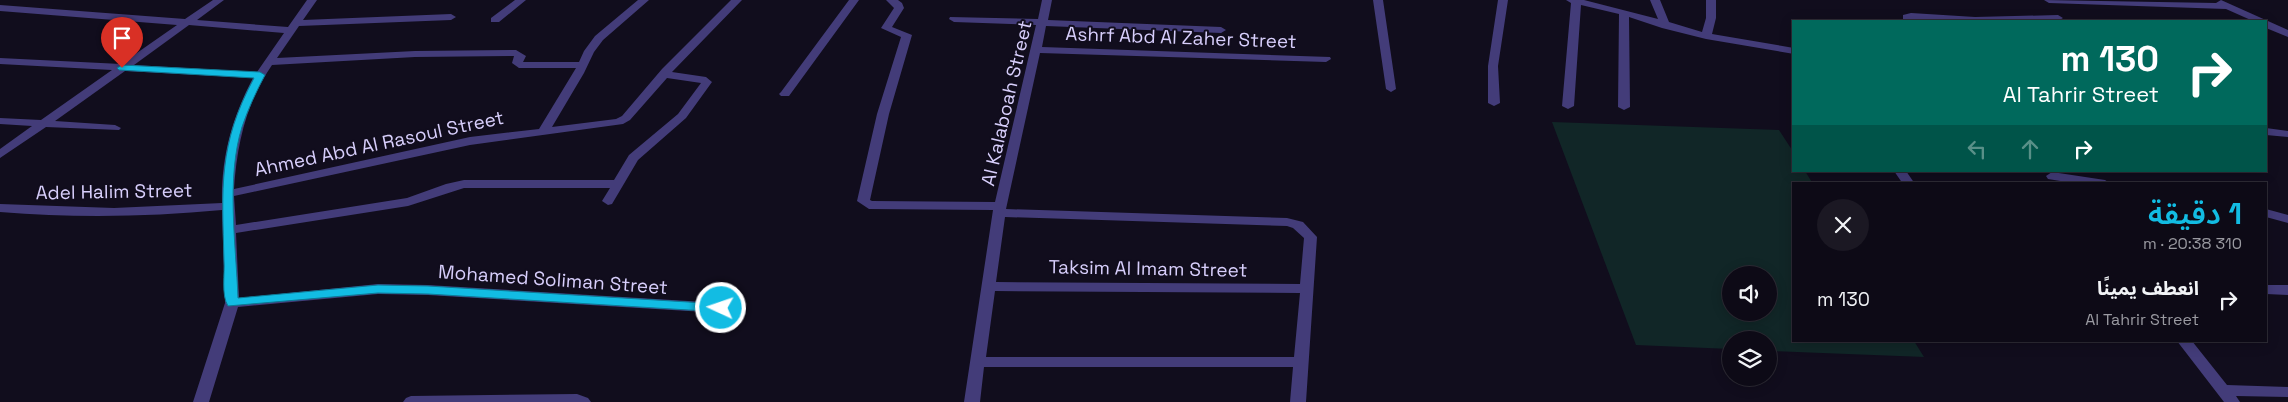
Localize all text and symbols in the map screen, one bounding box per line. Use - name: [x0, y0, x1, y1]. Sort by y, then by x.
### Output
- pin: [101, 17, 143, 68]
- street label: Al Kalaboah Street: [975, 18, 1038, 188]
- street label: Ashrf Abd Al Zaher Street: [1065, 21, 1297, 54]
- icon: arrive: [108, 24, 136, 52]
- text: 130 m: [2060, 37, 2159, 81]
- icon: right: [2177, 40, 2242, 105]
- text: Al Tahrir Street: [2003, 80, 2159, 108]
- street label: Ahmed Abd Al Rasoul Street: [252, 105, 506, 182]
- icon: left: [1963, 135, 1991, 163]
- icon: ahead: [2016, 135, 2044, 163]
- icon: right: [2069, 135, 2097, 163]
- street label: Adel Halim Street: [35, 178, 193, 205]
- text: 1 دقيقة: [2148, 194, 2242, 233]
- button: close: [1817, 199, 1869, 251]
- text: 310 m · 20:38: [2143, 233, 2242, 254]
- street label: Taksim Al Imam Street: [1048, 254, 1248, 283]
- street label: Mohamed Soliman Street: [437, 259, 669, 300]
- map controls: [1722, 266, 1777, 386]
- button: sound: [1722, 266, 1777, 321]
- text: انعطف يمينًا: [2097, 276, 2199, 301]
- position arrow: [694, 281, 746, 333]
- icon: right: [2214, 286, 2242, 314]
- text: 130 m: [1817, 287, 1870, 312]
- text: Al Tahrir Street: [2085, 309, 2199, 330]
- button: layers: [1722, 331, 1777, 386]

